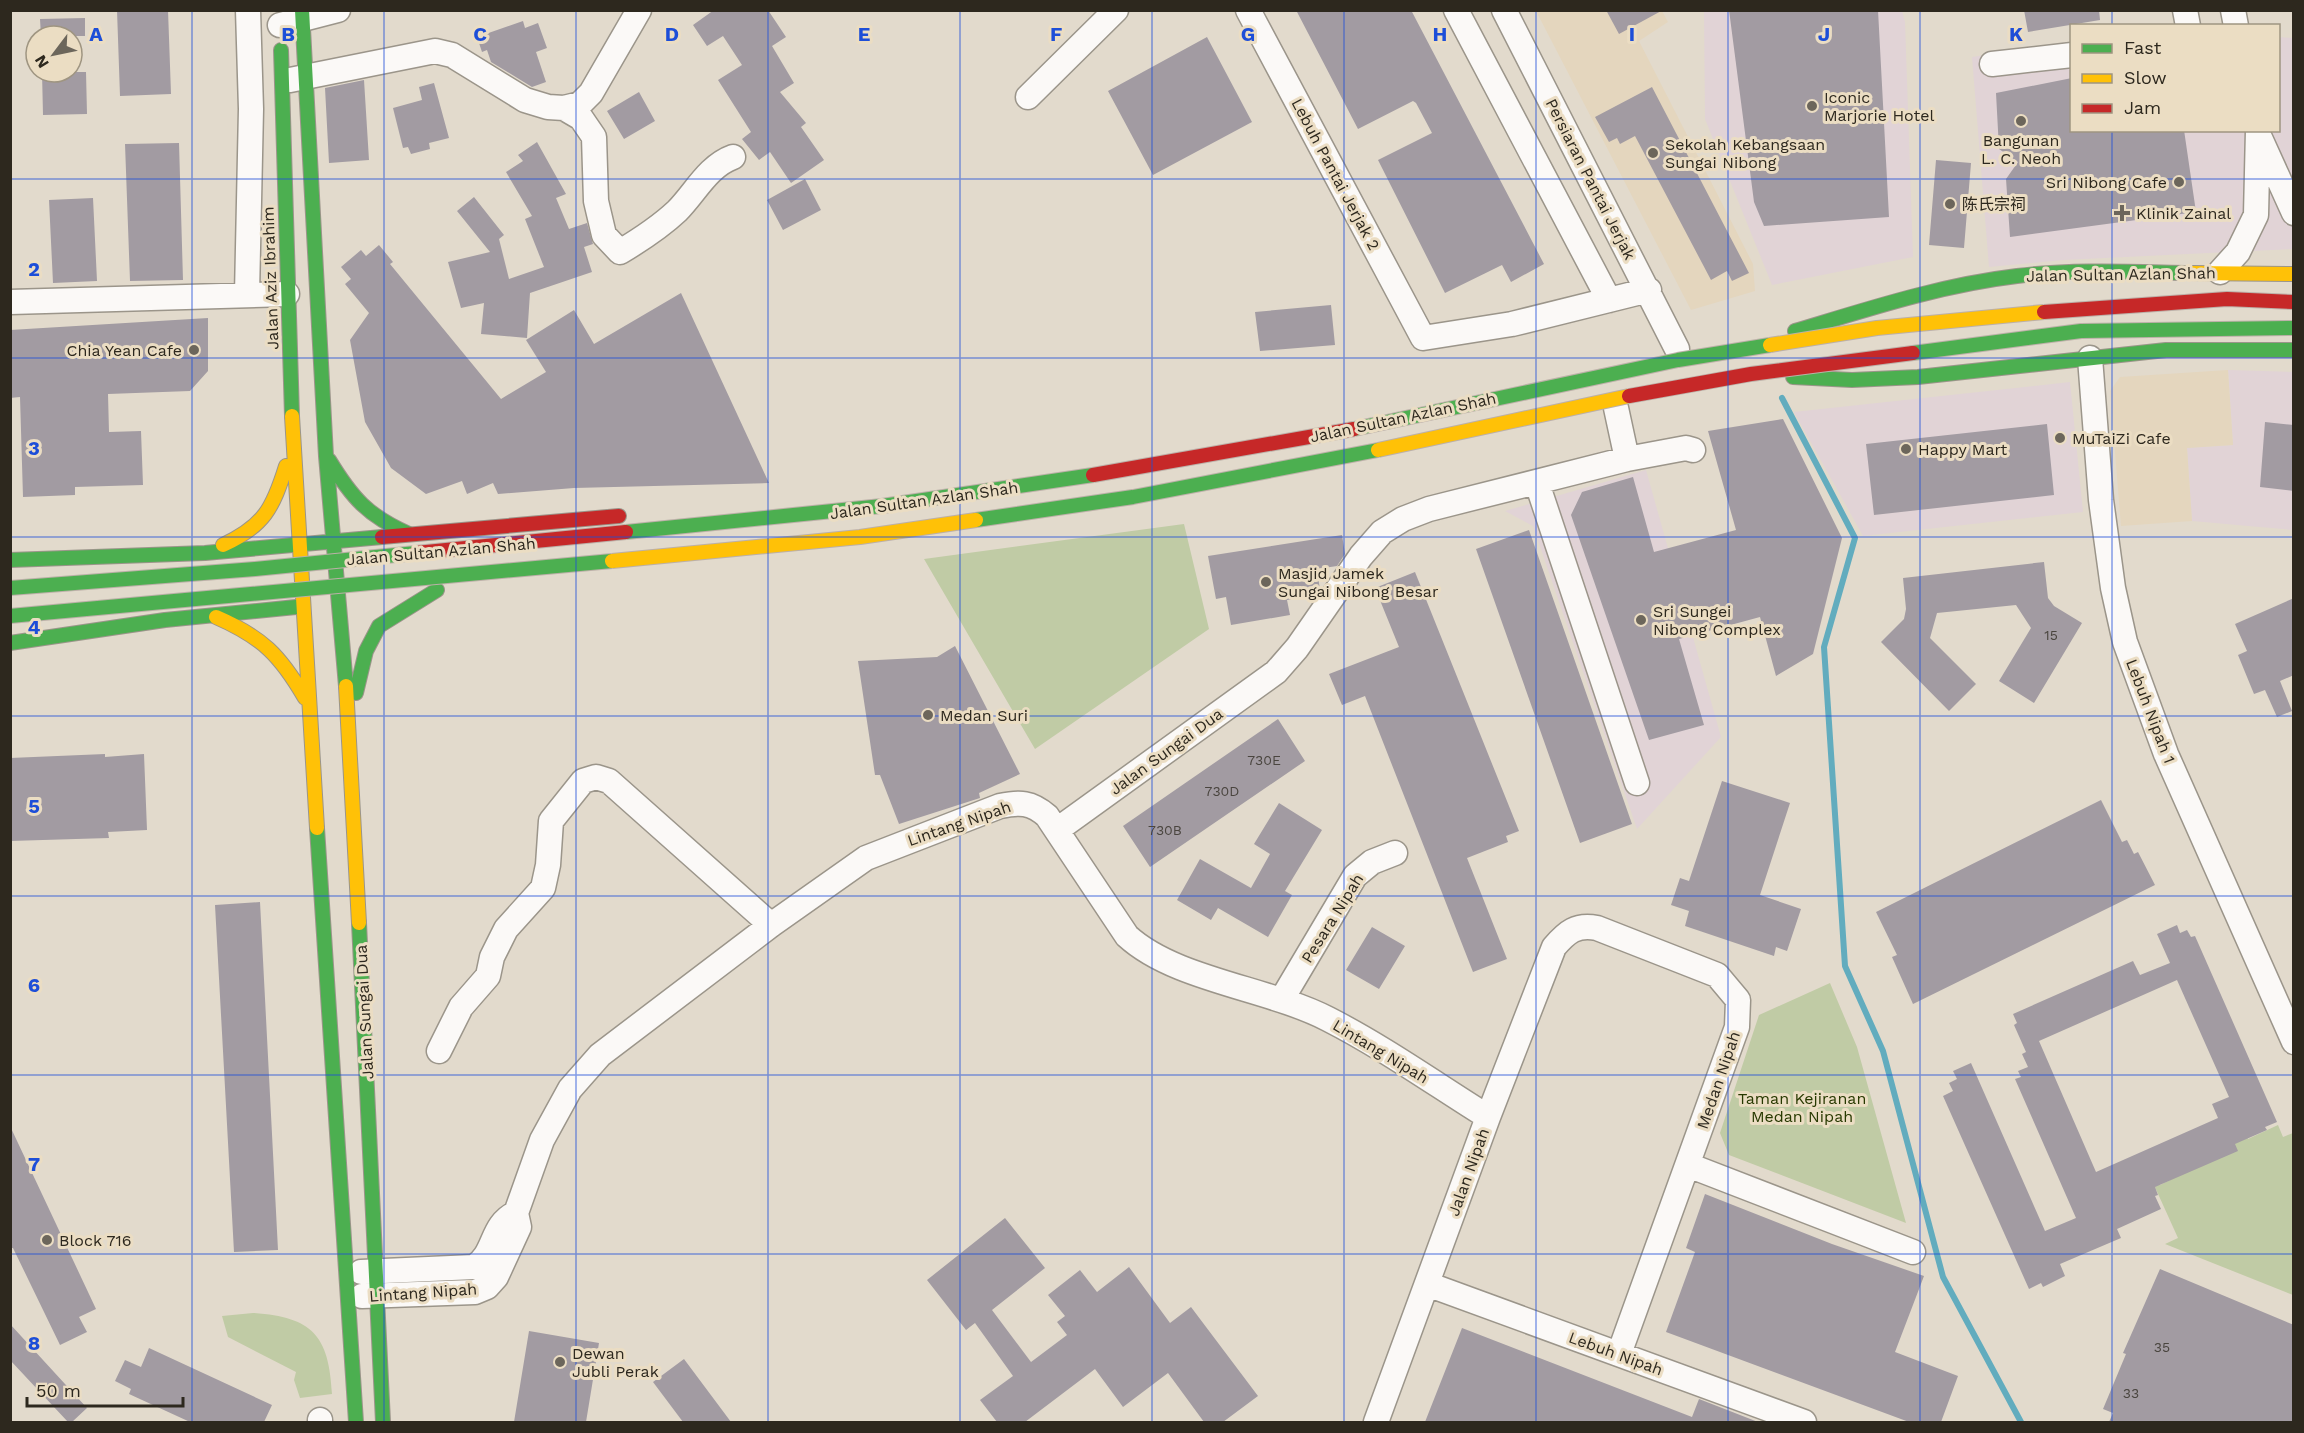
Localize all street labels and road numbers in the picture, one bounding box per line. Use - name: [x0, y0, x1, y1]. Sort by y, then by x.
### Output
- street label: Lebuh Pantai Jerjak 2: [1287, 95, 1384, 253]
- street label: Persiaran Pantai Jerjak: [1542, 95, 1639, 263]
- street label: Jalan Aziz Ibrahim: [259, 206, 282, 350]
- street label: Jalan Sultan Azlan Shah: [2026, 263, 2216, 286]
- street label: Jalan Sultan Azlan Shah: [1308, 388, 1498, 447]
- street label: Jalan Sultan Azlan Shah: [829, 478, 1019, 523]
- street label: Jalan Sultan Azlan Shah: [346, 534, 536, 569]
- street label: Lebuh Nipah 1: [2122, 656, 2179, 766]
- street label: Jalan Sungai Dua: [1106, 704, 1226, 799]
- street label: Lintang Nipah: [905, 797, 1013, 850]
- street label: Pesara Nipah: [1297, 870, 1367, 966]
- street label: Jalan Sungai Dua: [351, 944, 378, 1080]
- street label: Lintang Nipah: [1329, 1015, 1432, 1087]
- street label: Medan Nipah: [1693, 1029, 1744, 1132]
- street label: Jalan Nipah: [1444, 1126, 1493, 1219]
- street label: Lintang Nipah: [368, 1279, 478, 1306]
- street label: Lebuh Nipah: [1566, 1328, 1666, 1379]

